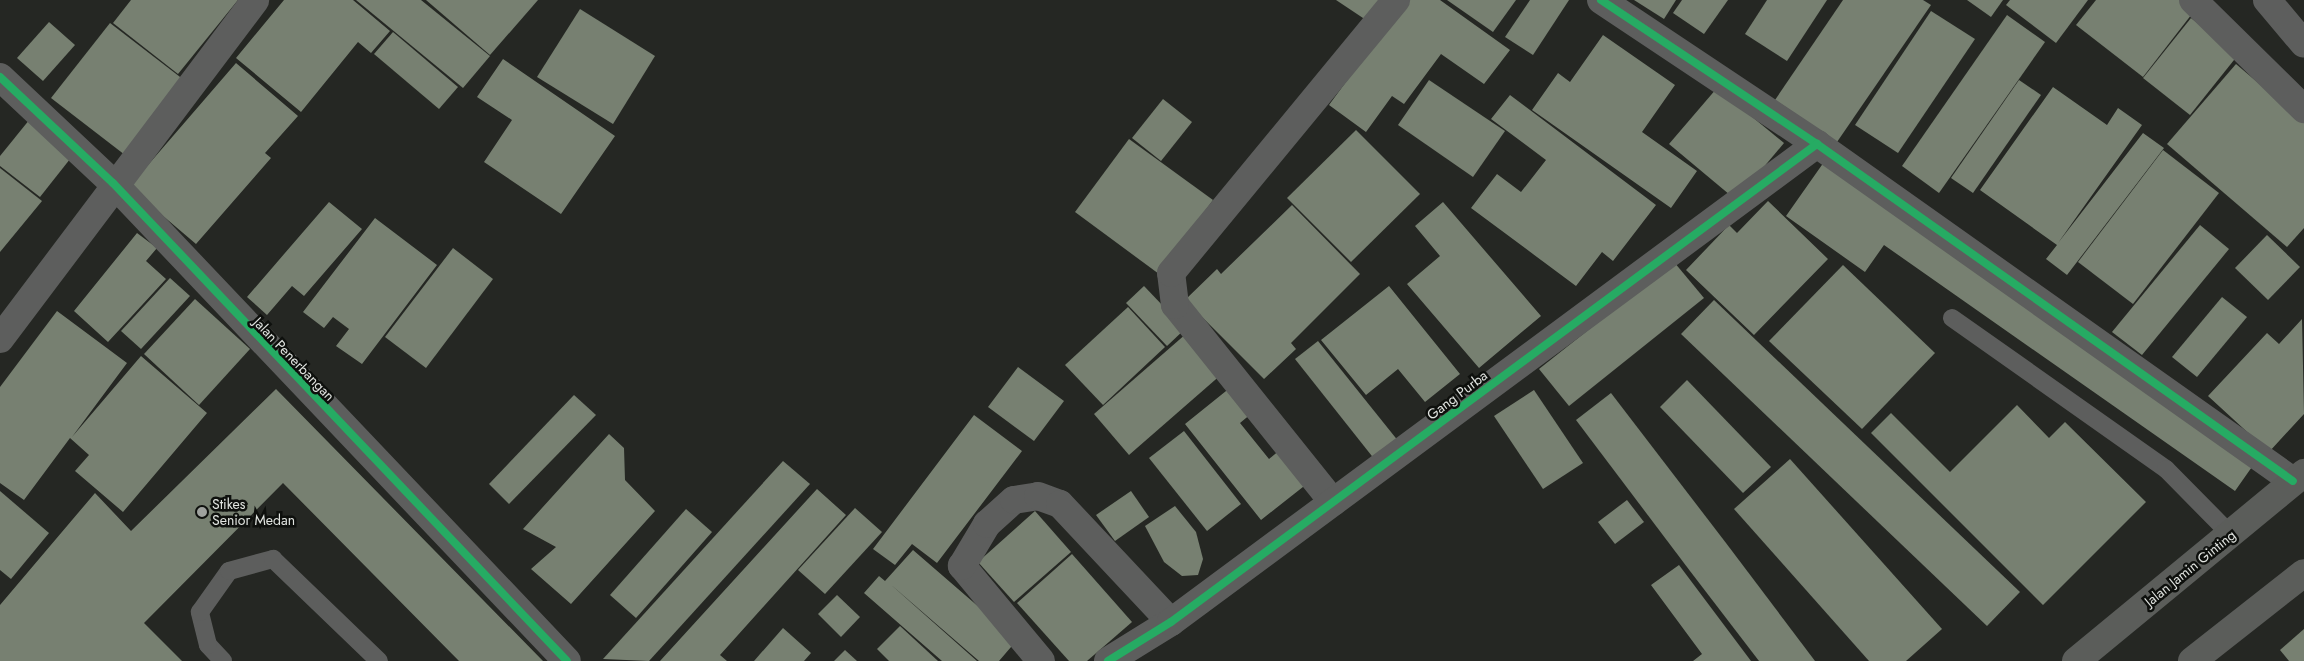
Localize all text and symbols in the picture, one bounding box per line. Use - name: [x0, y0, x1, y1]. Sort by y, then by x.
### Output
- street label: Jalan Penerbangan: [250, 314, 338, 404]
- street label: Gang Purba: [1423, 367, 1491, 423]
- place label: Stikes Senior Medan: [212, 496, 295, 528]
- marker: Stikes Senior Medan: [196, 506, 208, 518]
- street label: Jalan Jamin Ginting: [2141, 526, 2239, 610]

